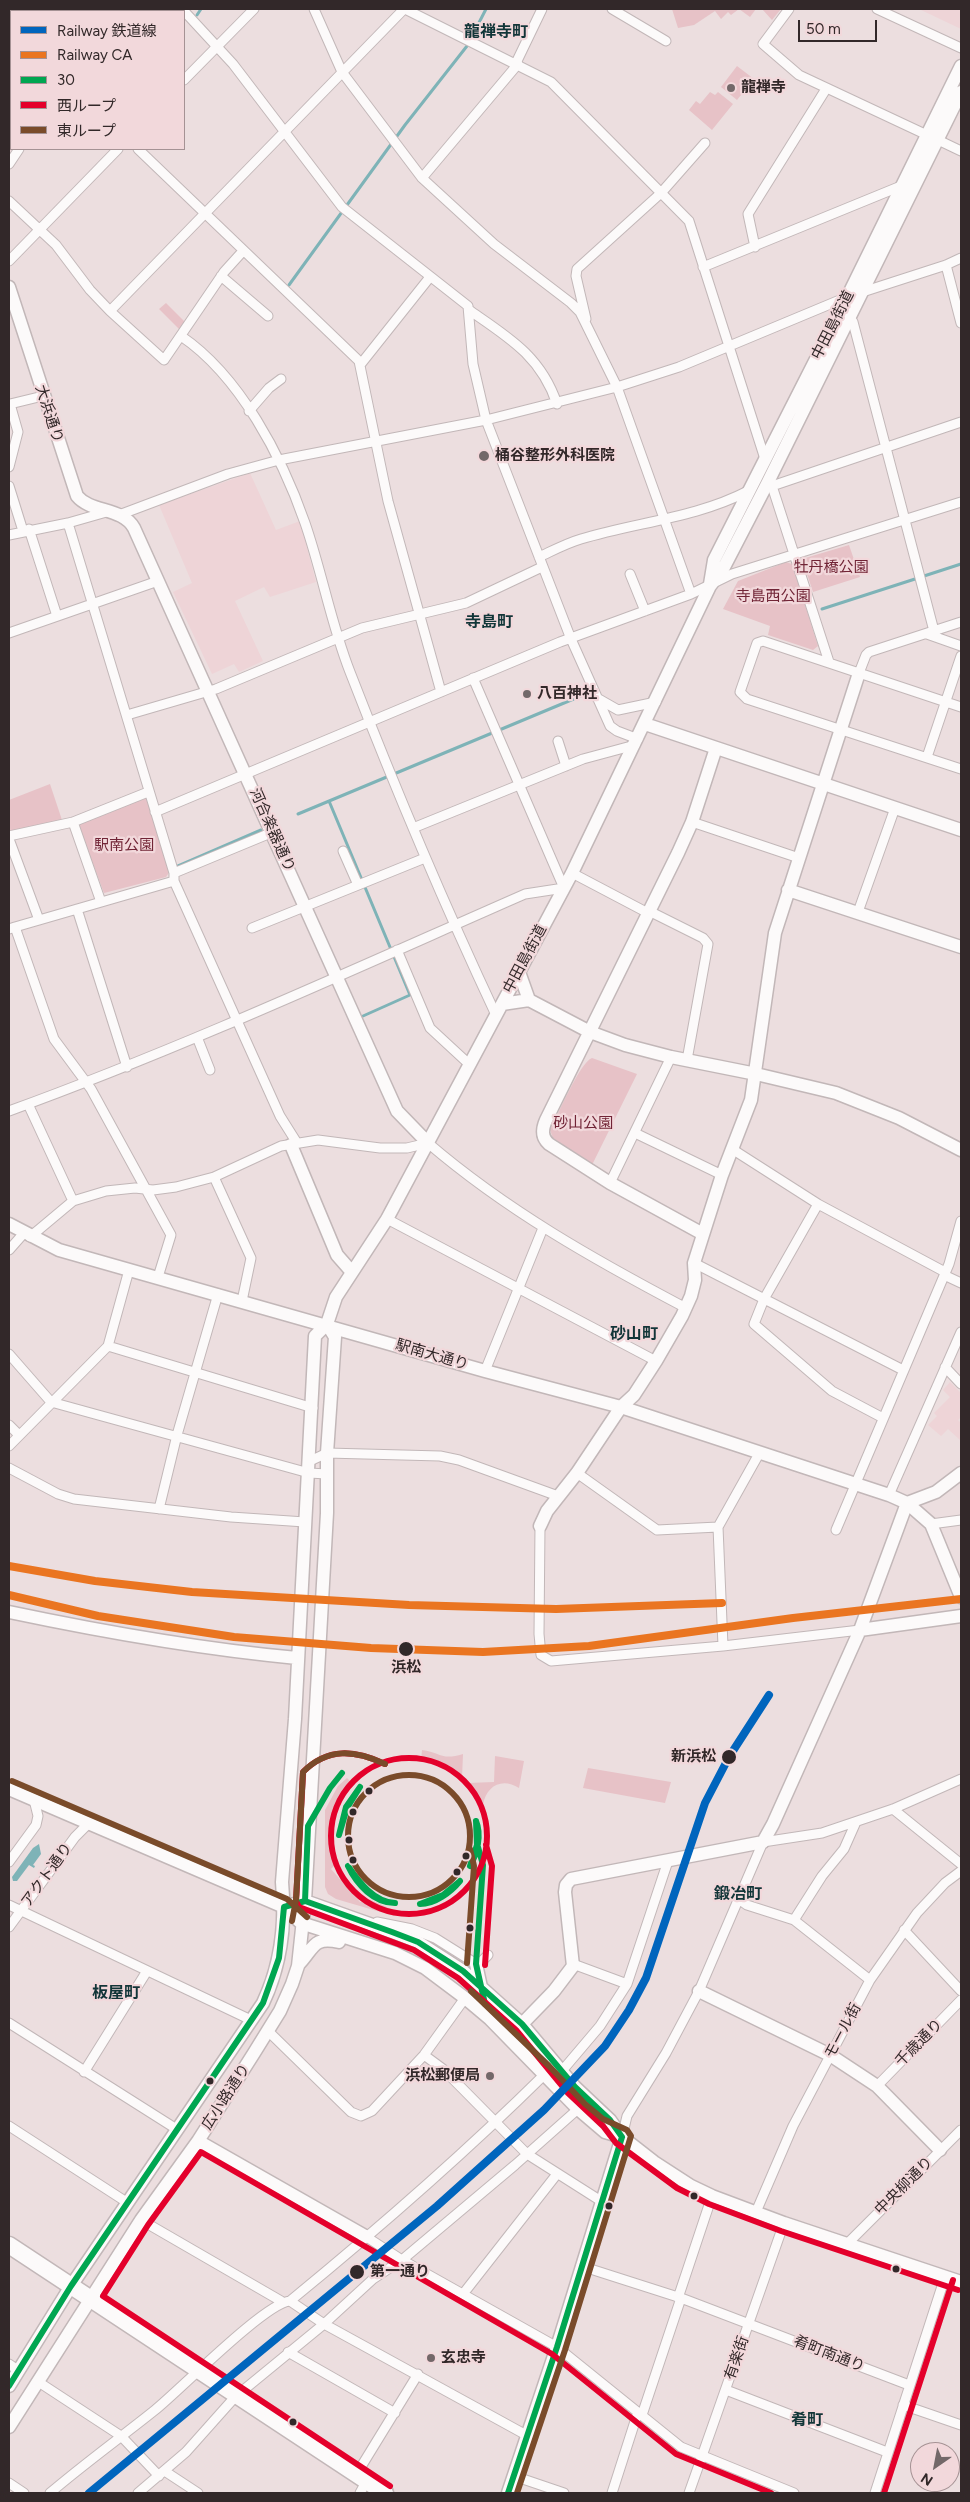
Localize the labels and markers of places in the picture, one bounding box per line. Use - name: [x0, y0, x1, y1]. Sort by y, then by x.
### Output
- place label: 龍禅寺: [741, 79, 786, 97]
- marker: 龍禅寺: [725, 82, 737, 94]
- place label: 桶谷整形外科医院: [495, 447, 615, 465]
- marker: 桶谷整形外科医院: [477, 449, 491, 463]
- place label: 八百神社: [537, 685, 597, 703]
- marker: 八百神社: [521, 688, 533, 700]
- marker: 浜松: [397, 1640, 415, 1658]
- place label: 浜松: [391, 1659, 421, 1677]
- place label: 新浜松: [671, 1748, 716, 1766]
- marker: 新浜松: [720, 1748, 738, 1766]
- unlabelled marker: [364, 1786, 374, 1796]
- unlabelled marker: [348, 1807, 358, 1817]
- unlabelled marker: [344, 1835, 354, 1845]
- unlabelled marker: [461, 1851, 471, 1861]
- unlabelled marker: [348, 1855, 358, 1865]
- unlabelled marker: [452, 1867, 462, 1877]
- unlabelled marker: [465, 1923, 475, 1933]
- place label: 浜松郵便局: [405, 2067, 480, 2085]
- marker: 浜松郵便局: [484, 2070, 496, 2082]
- unlabelled marker: [205, 2076, 215, 2086]
- unlabelled marker: [689, 2191, 699, 2201]
- unlabelled marker: [604, 2201, 614, 2211]
- marker: 第一通り: [348, 2263, 366, 2281]
- place label: 第一通り: [370, 2263, 430, 2281]
- unlabelled marker: [891, 2264, 901, 2274]
- place label: 玄忠寺: [441, 2349, 486, 2367]
- marker: 玄忠寺: [425, 2352, 437, 2364]
- unlabelled marker: [288, 2417, 298, 2427]

